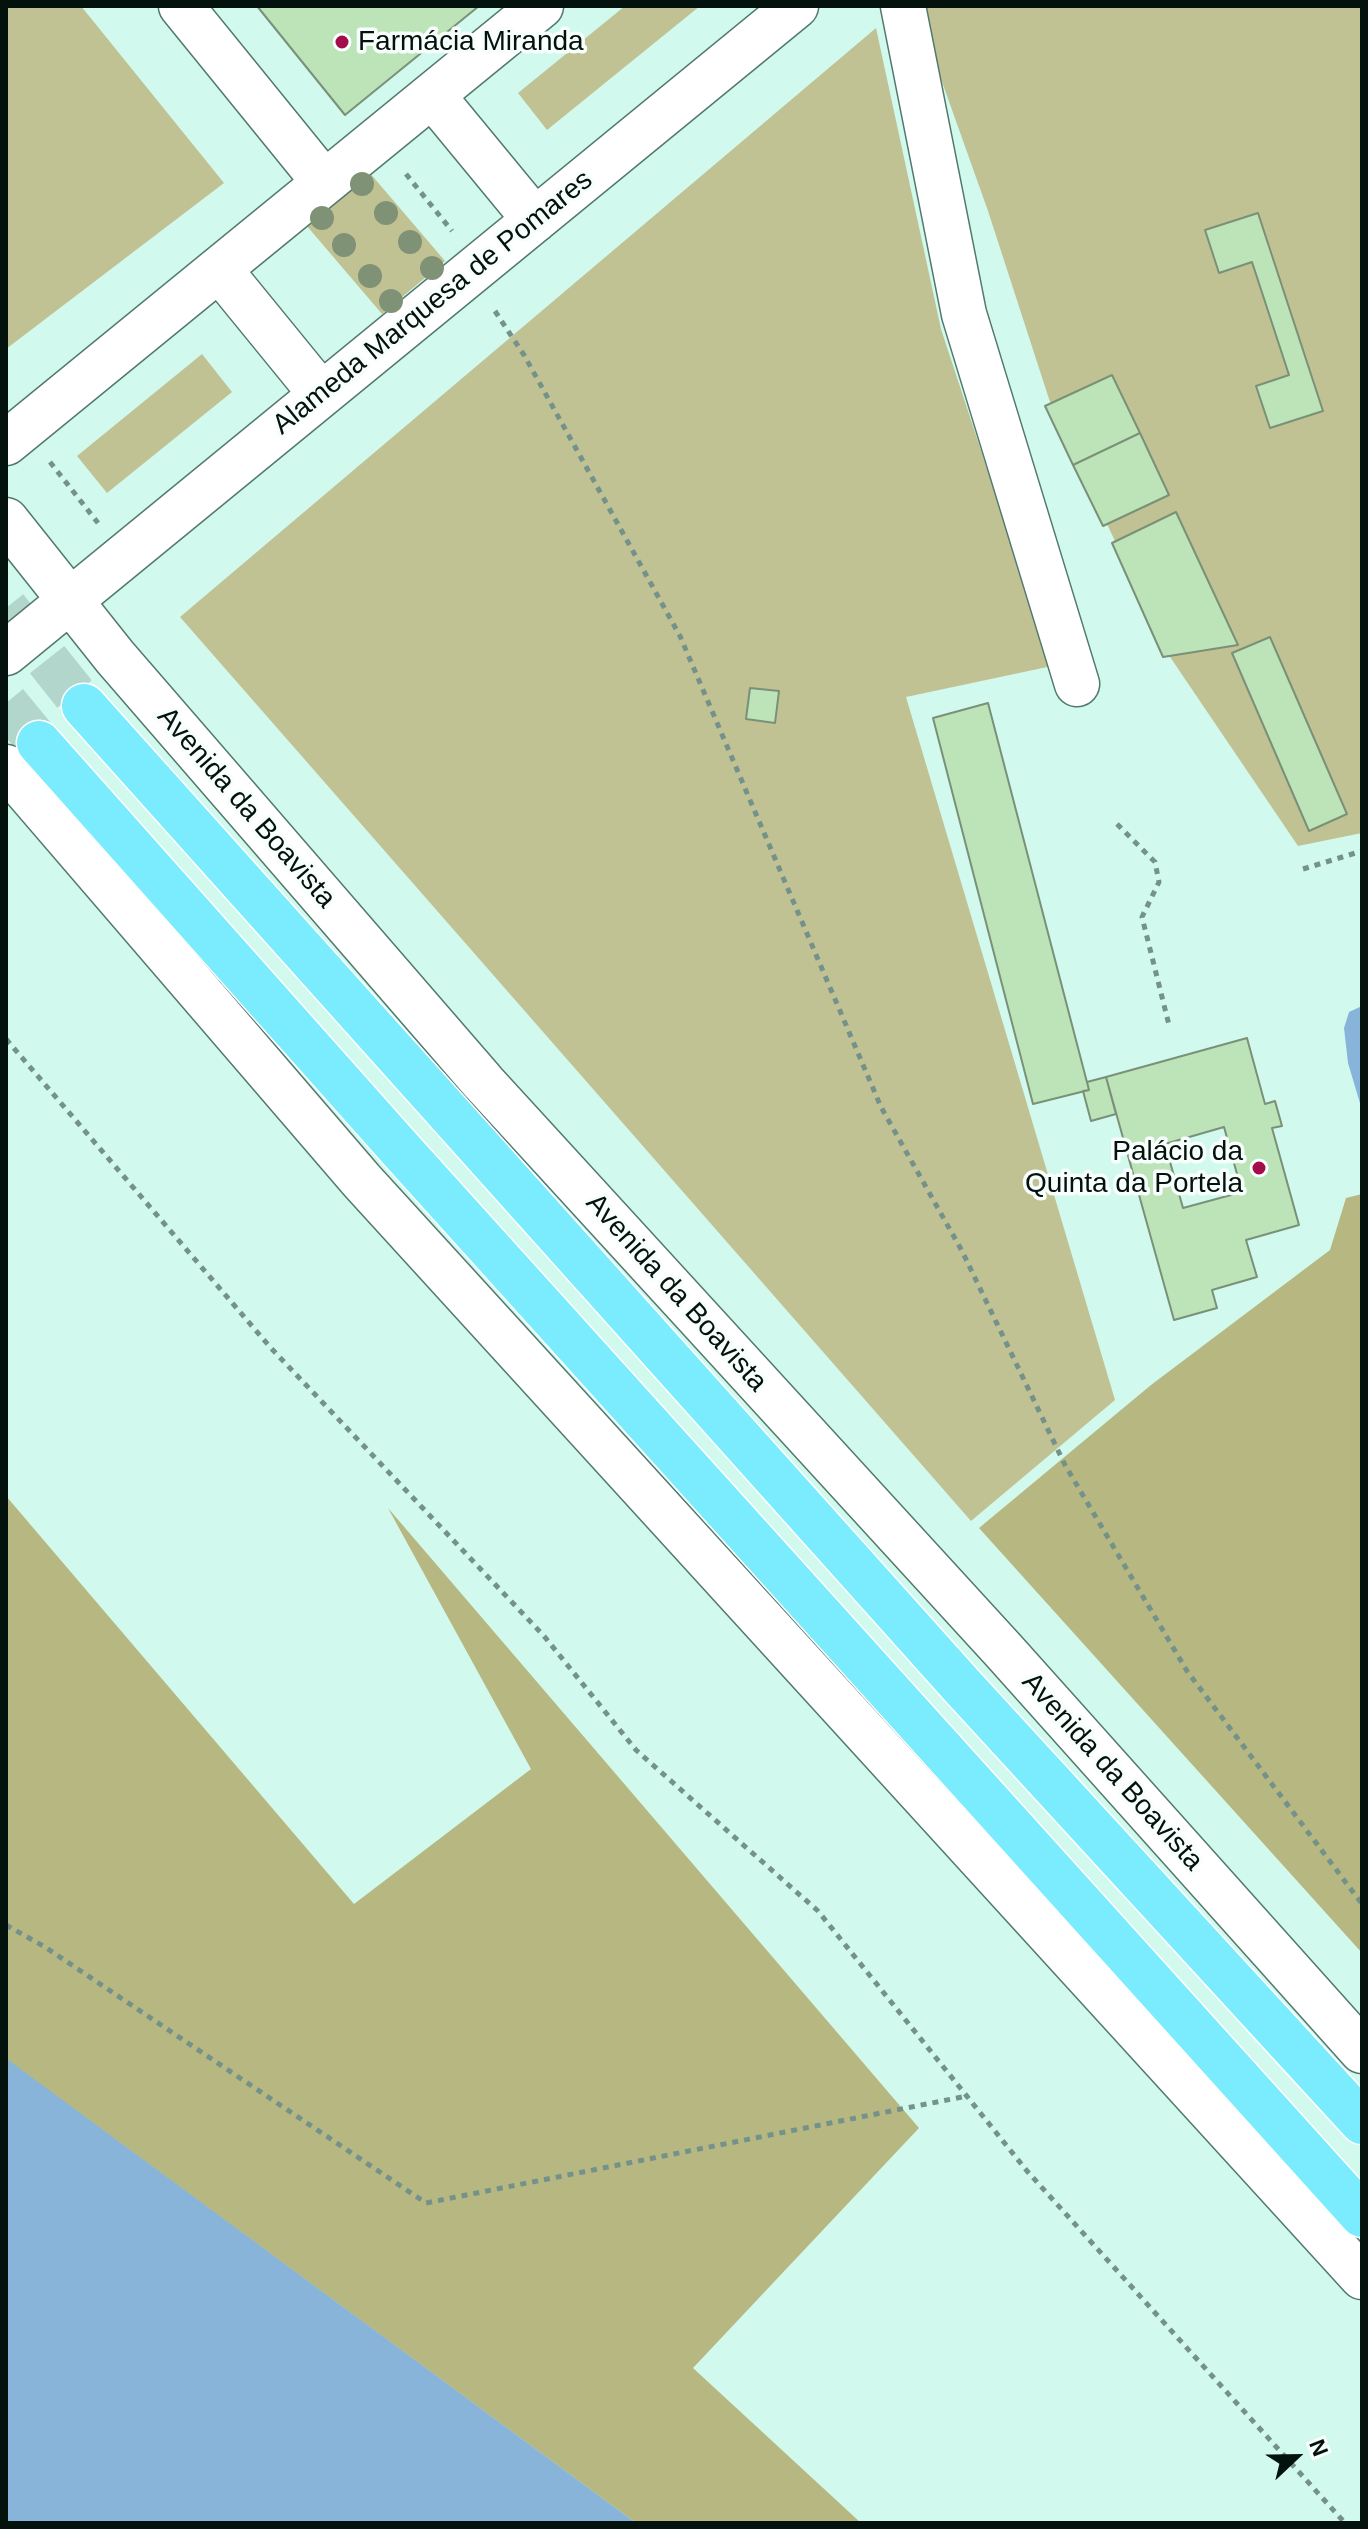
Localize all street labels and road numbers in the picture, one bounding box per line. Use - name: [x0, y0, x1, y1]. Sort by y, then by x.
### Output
- street label: Alameda Marquesa de Pomares: [266, 164, 600, 442]
- street label: Avenida da Boavista: [150, 701, 342, 915]
- street label: Avenida da Boavista: [578, 1187, 774, 1399]
- street label: Avenida da Boavista: [1014, 1666, 1210, 1878]

